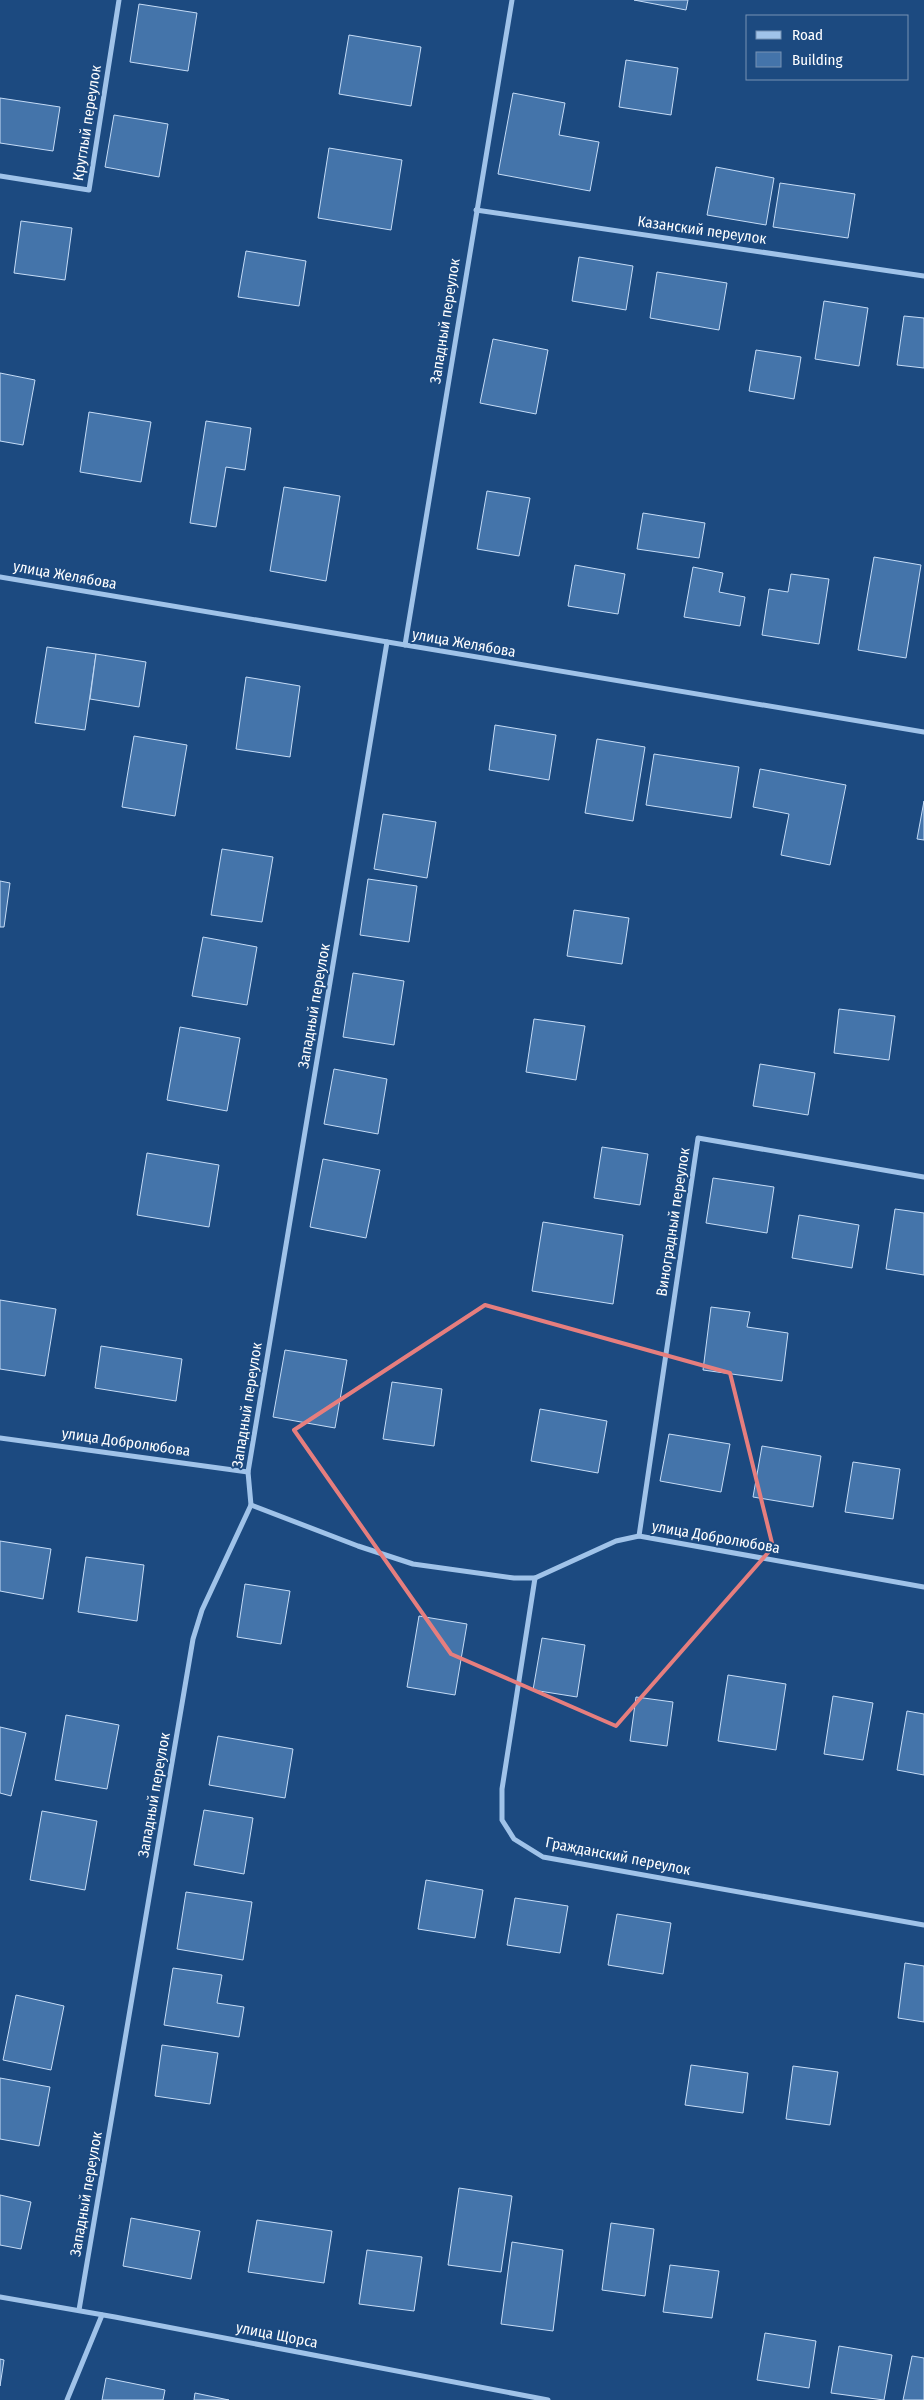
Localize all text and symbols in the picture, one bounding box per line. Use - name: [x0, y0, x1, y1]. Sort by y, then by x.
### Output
- legend: [746, 15, 909, 80]
- text: Road: [792, 26, 823, 44]
- text: Building: [792, 51, 843, 69]
- street label: Круглый переулок: [69, 64, 105, 182]
- street label: Казанский переулок: [636, 212, 768, 248]
- street label: Западный переулок: [426, 257, 464, 385]
- street label: улица Желябова: [12, 557, 118, 593]
- street label: улица Желябова: [411, 625, 517, 661]
- street label: Западный переулок: [294, 942, 334, 1070]
- street label: Виноградный переулок: [652, 1146, 694, 1298]
- street label: Западный переулок: [228, 1341, 266, 1469]
- street label: улица Добролюбова: [61, 1424, 191, 1460]
- street label: улица Добролюбова: [651, 1517, 781, 1557]
- street label: Западный переулок: [134, 1731, 174, 1859]
- street label: Гражданский переулок: [544, 1833, 692, 1879]
- street label: Западный переулок: [66, 2130, 106, 2258]
- street label: улица Щорса: [235, 2318, 319, 2352]

